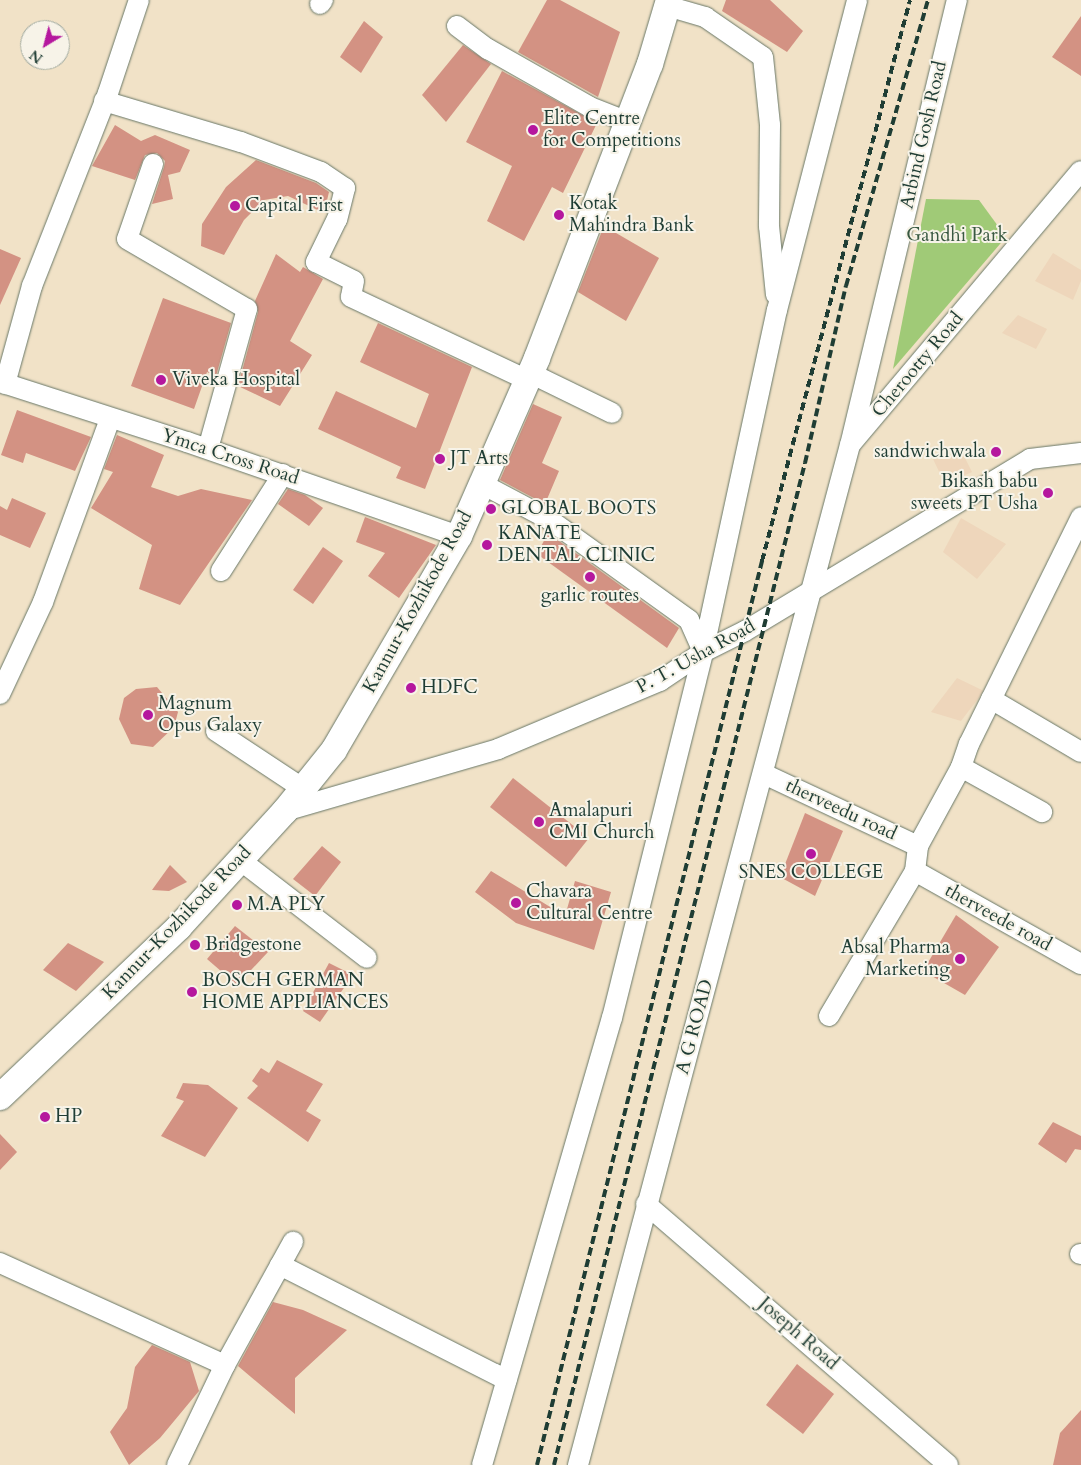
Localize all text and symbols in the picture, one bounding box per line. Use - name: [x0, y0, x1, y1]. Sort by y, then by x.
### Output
- north arrow: [20, 20, 70, 70]
- text: N: [26, 45, 47, 68]
- street label: Arbind Gosh Road: [896, 59, 952, 211]
- place label: Elite Centre for Competitions: [543, 108, 681, 152]
- marker: Elite Centre for Competitions: [527, 124, 539, 136]
- place label: Kotak Mahindra Bank: [569, 193, 694, 237]
- place label: Capital First: [245, 195, 343, 217]
- marker: Capital First: [229, 200, 241, 212]
- marker: Kotak Mahindra Bank: [553, 209, 565, 221]
- park label: Gandhi Park: [906, 225, 1008, 247]
- street label: Cherootty Road: [867, 308, 969, 422]
- place label: Viveka Hospital: [172, 369, 300, 391]
- marker: Viveka Hospital: [154, 373, 168, 387]
- street label: Ymca Cross Road: [158, 424, 302, 490]
- place label: sandwichwala: [874, 441, 986, 463]
- marker: sandwichwala: [990, 446, 1002, 458]
- place label: JT Arts: [450, 448, 508, 470]
- marker: JT Arts: [434, 453, 446, 465]
- place label: Bikash babu sweets PT Usha: [911, 471, 1038, 515]
- marker: Bikash babu sweets PT Usha: [1042, 487, 1054, 499]
- place label: GLOBAL BOOTS: [501, 498, 656, 520]
- marker: GLOBAL BOOTS: [485, 503, 497, 515]
- street label: Kannur-Kozhikode Road: [358, 507, 478, 697]
- place label: KANATE DENTAL CLINIC: [498, 523, 655, 567]
- marker: KANATE DENTAL CLINIC: [480, 538, 494, 552]
- marker: garlic routes: [584, 571, 596, 583]
- place label: garlic routes: [541, 585, 639, 607]
- street label: P. T. Usha Road: [633, 615, 759, 699]
- place label: HDFC: [421, 677, 478, 699]
- marker: HDFC: [405, 682, 417, 694]
- place label: Magnum Opus Galaxy: [158, 693, 262, 737]
- marker: Magnum Opus Galaxy: [142, 709, 154, 721]
- street label: therveedu road: [782, 774, 900, 846]
- place label: Amalapuri CMI Church: [549, 800, 654, 844]
- marker: Amalapuri CMI Church: [533, 816, 545, 828]
- street label: Kannur-Kozhikode Road: [98, 842, 256, 1004]
- marker: SNES COLLEGE: [805, 848, 817, 860]
- place label: SNES COLLEGE: [739, 862, 883, 884]
- street label: therveede road: [941, 879, 1055, 957]
- place label: Chavara Cultural Centre: [526, 881, 653, 925]
- place label: M.A PLY: [247, 894, 325, 916]
- marker: Chavara Cultural Centre: [510, 897, 522, 909]
- marker: M.A PLY: [231, 899, 243, 911]
- place label: Bridgestone: [205, 934, 302, 956]
- place label: Absal Pharma Marketing: [841, 937, 950, 981]
- marker: Bridgestone: [189, 939, 201, 951]
- marker: Absal Pharma Marketing: [954, 953, 966, 965]
- place label: BOSCH GERMAN HOME APPLIANCES: [202, 970, 388, 1014]
- street label: A G ROAD: [671, 977, 719, 1077]
- marker: BOSCH GERMAN HOME APPLIANCES: [186, 986, 198, 998]
- place label: HP: [55, 1106, 82, 1128]
- marker: HP: [39, 1111, 51, 1123]
- street label: Joseph Road: [753, 1293, 843, 1375]

